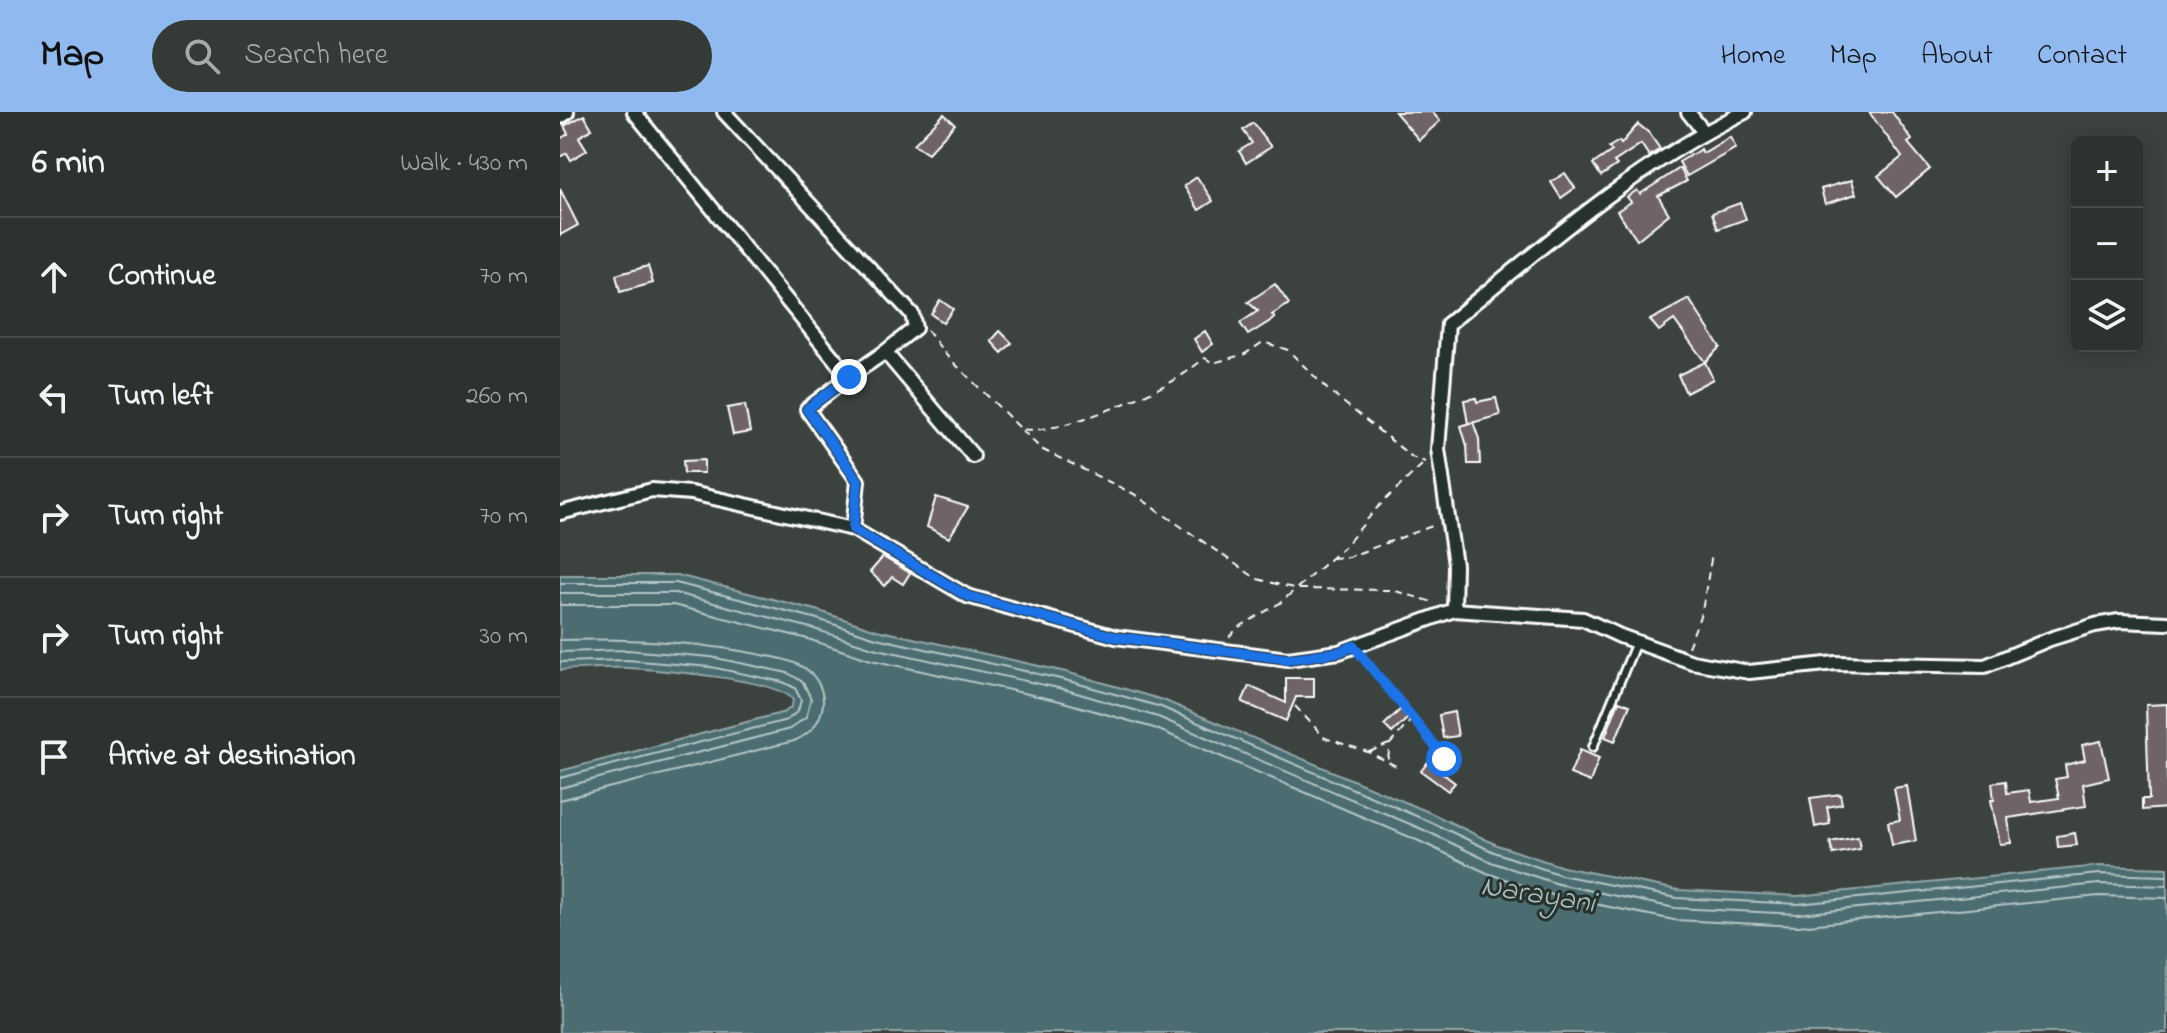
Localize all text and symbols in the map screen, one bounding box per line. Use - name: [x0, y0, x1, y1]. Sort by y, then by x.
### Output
- search box: [152, 20, 712, 92]
- text: Map: [40, 28, 104, 84]
- icon: search: [180, 34, 224, 78]
- text: Search here: [244, 34, 388, 78]
- text: Home: [1720, 36, 1786, 77]
- text: Map: [1830, 36, 1877, 77]
- text: About: [1921, 36, 1993, 77]
- text: Contact: [2037, 36, 2127, 77]
- map controls: [2071, 136, 2143, 352]
- button: +: [2071, 136, 2143, 208]
- text: 6 min: [32, 139, 105, 189]
- text: Walk · 430 m: [400, 145, 528, 183]
- button: −: [2071, 208, 2143, 280]
- icon: ahead: [32, 255, 76, 299]
- text: Continue: [108, 255, 216, 299]
- text: 70 m: [479, 258, 528, 296]
- button: layers: [2071, 280, 2143, 352]
- route end: [831, 359, 867, 395]
- icon: left: [32, 375, 76, 419]
- text: Turn left: [108, 375, 213, 419]
- text: 260 m: [466, 378, 528, 416]
- icon: right: [32, 495, 76, 539]
- text: Turn right: [108, 495, 223, 539]
- text: 70 m: [479, 498, 528, 536]
- icon: right: [32, 615, 76, 659]
- text: Turn right: [108, 615, 223, 659]
- text: 30 m: [479, 618, 528, 656]
- icon: arrive: [32, 735, 76, 779]
- text: Arrive at destination: [108, 735, 356, 779]
- route start: [1426, 741, 1462, 777]
- water label: Narayani: [1478, 865, 1601, 927]

